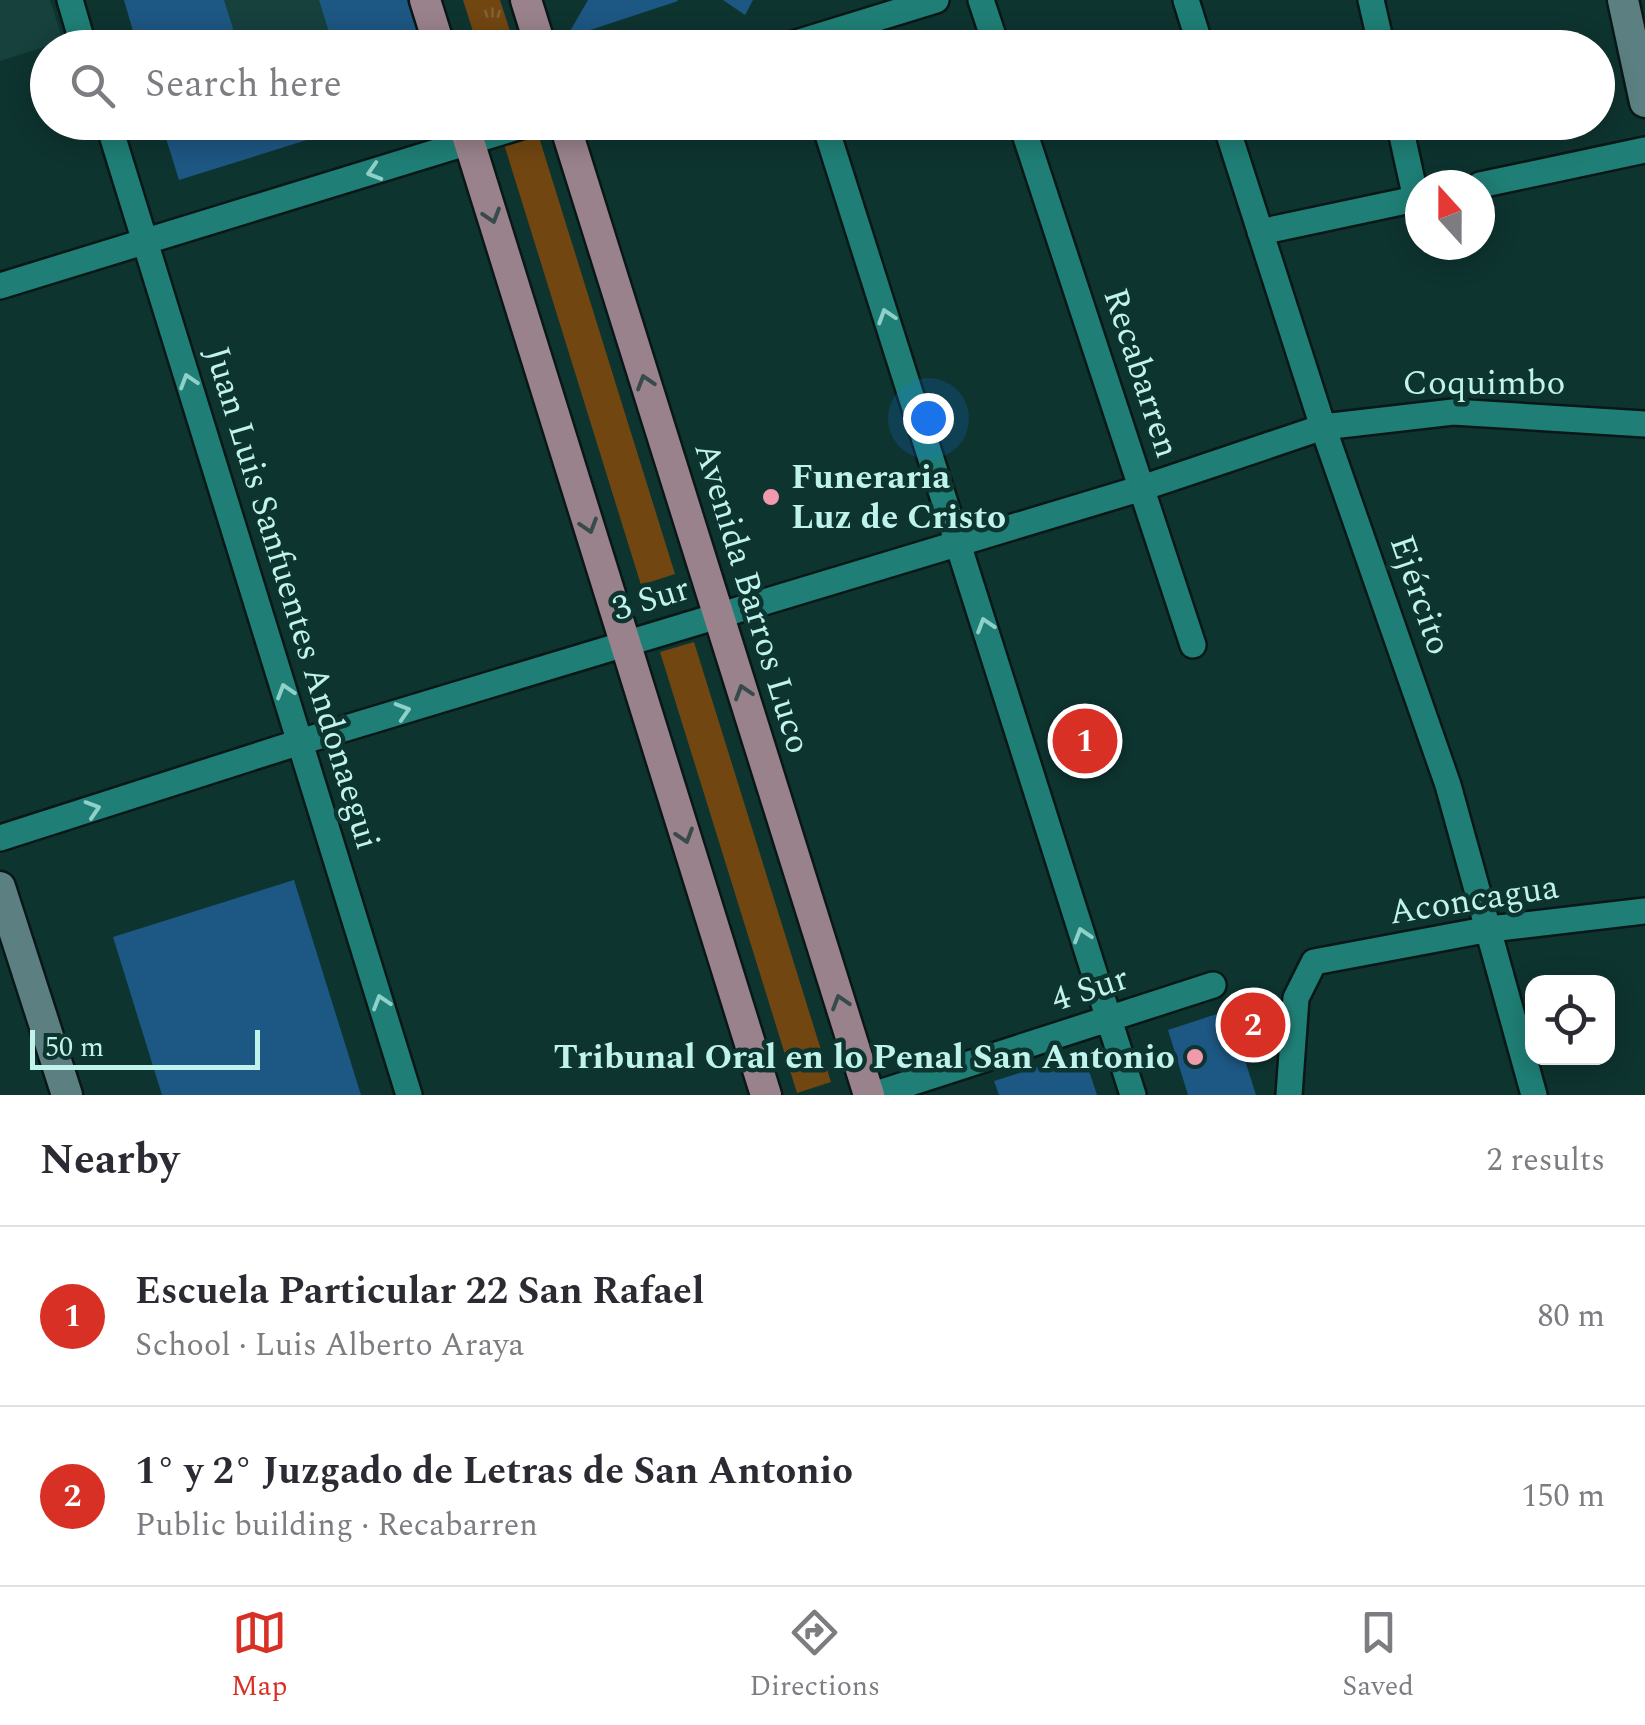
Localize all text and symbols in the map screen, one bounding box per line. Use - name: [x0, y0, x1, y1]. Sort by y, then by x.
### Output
- search box: [30, 30, 1615, 140]
- text: Search here: [145, 56, 342, 114]
- icon: search: [65, 58, 120, 113]
- one-way arrow: [366, 160, 383, 180]
- north arrow: [1405, 170, 1495, 260]
- one-way arrow: [480, 206, 501, 223]
- street label: Recabarren: [1089, 281, 1193, 465]
- one-way arrow: [878, 308, 898, 325]
- street label: Juan Luis Sanfuentes Andonaegui: [190, 340, 394, 856]
- street label: Coquimbo: [1402, 357, 1566, 410]
- one-way arrow: [179, 373, 200, 390]
- one-way arrow: [637, 374, 657, 391]
- your location: [903, 393, 954, 444]
- street label: Avenida Barros Luco: [679, 436, 825, 760]
- place label: Funeraria Luz de Cristo: [791, 451, 1006, 544]
- marker: Funeraria Luz de Cristo: [760, 486, 782, 508]
- one-way arrow: [577, 517, 598, 534]
- street label: Ejército: [1375, 528, 1465, 662]
- street label: 3 Sur: [606, 562, 696, 636]
- one-way arrow: [976, 618, 997, 635]
- one-way arrow: [276, 684, 297, 701]
- one-way arrow: [734, 684, 754, 701]
- one-way arrow: [394, 702, 411, 723]
- pin: 1: [1052, 704, 1118, 778]
- one-way arrow: [83, 800, 100, 820]
- one-way arrow: [674, 827, 694, 844]
- street label: Aconcagua: [1385, 860, 1563, 940]
- one-way arrow: [1073, 928, 1094, 945]
- street label: 4 Sur: [1045, 952, 1136, 1026]
- map controls: [1525, 975, 1615, 1065]
- button: locate: [1525, 975, 1615, 1065]
- pin: 2: [1220, 988, 1286, 1062]
- one-way arrow: [372, 994, 392, 1011]
- one-way arrow: [831, 994, 851, 1011]
- scale bar: [30, 1025, 260, 1070]
- text: 50 m: [45, 1026, 104, 1069]
- place label: Tribunal Oral en lo Penal San Antonio: [554, 1031, 1175, 1084]
- marker: Tribunal Oral en lo Penal San Antonio: [1184, 1046, 1206, 1068]
- text: Nearby: [40, 1129, 179, 1192]
- text: 2 results: [1486, 1136, 1605, 1185]
- text: Escuela Particular 22 San Rafael: [135, 1263, 704, 1321]
- text: 1: [64, 1292, 81, 1341]
- text: 80 m: [1537, 1292, 1605, 1341]
- text: School · Luis Alberto Araya: [135, 1321, 524, 1370]
- text: 1° y 2° Juzgado de Letras de San Antonio: [135, 1443, 853, 1501]
- text: 2: [64, 1472, 81, 1521]
- text: 150 m: [1521, 1472, 1605, 1521]
- text: Public building · Recabarren: [135, 1501, 538, 1550]
- tab: Map: [231, 1605, 287, 1708]
- tab: Directions: [749, 1605, 880, 1708]
- tab: Saved: [1342, 1605, 1414, 1708]

